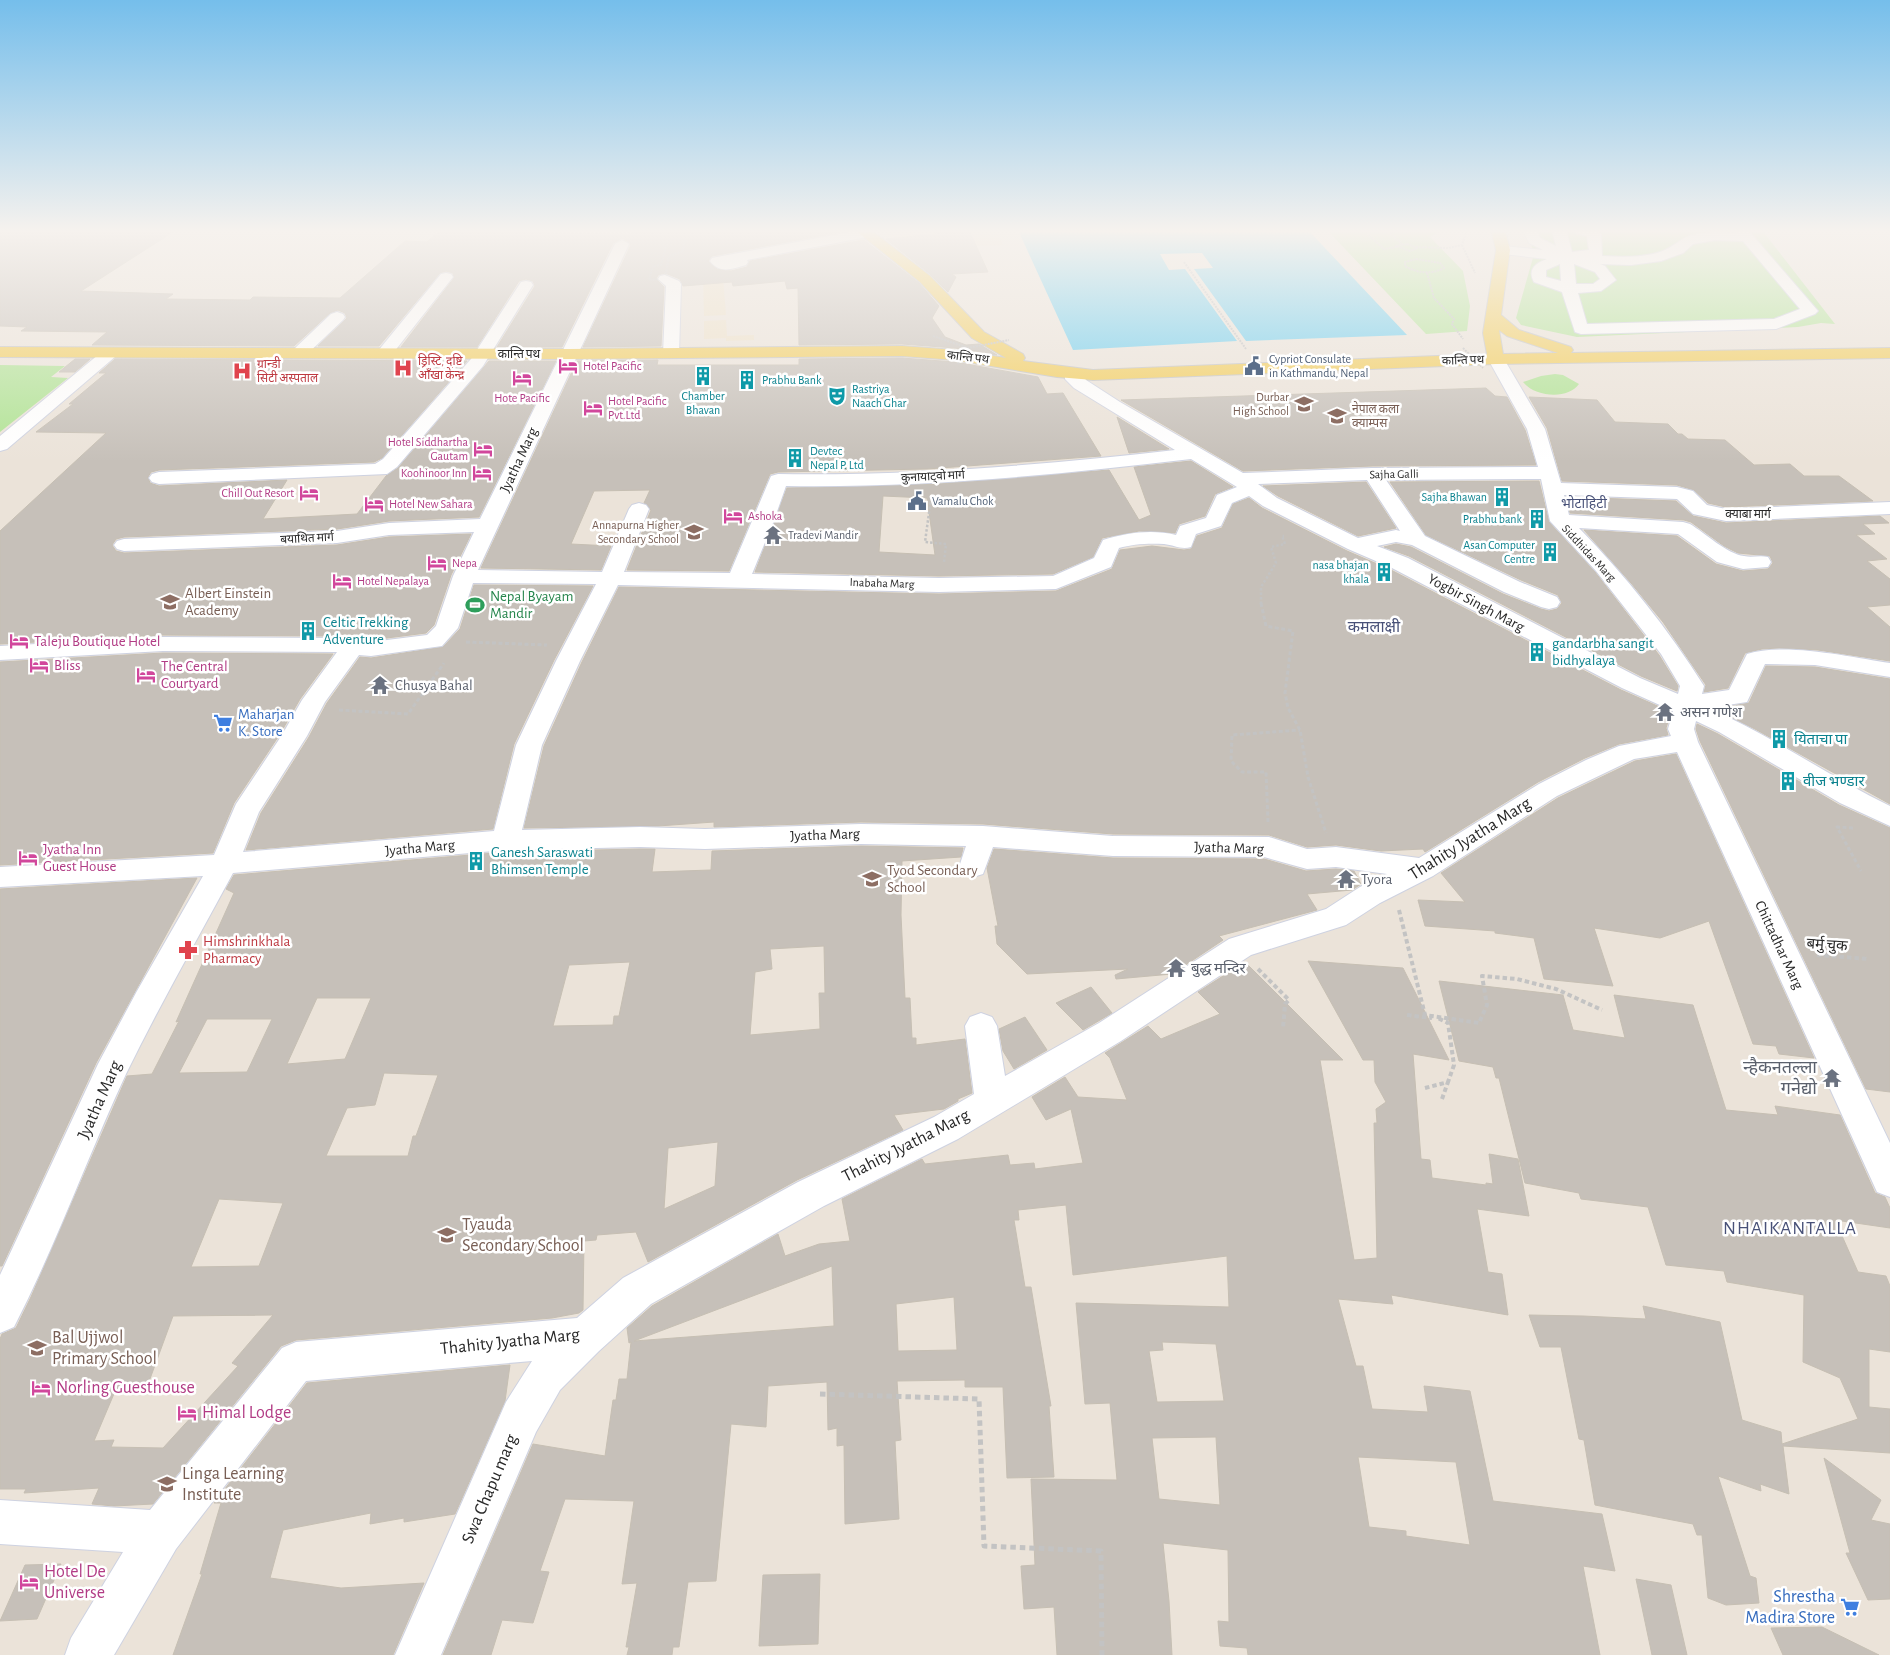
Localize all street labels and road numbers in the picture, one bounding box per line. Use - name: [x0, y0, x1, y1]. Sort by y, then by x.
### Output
- street label: कान्ति पथ: [498, 346, 541, 360]
- street label: कान्ति पथ: [946, 346, 990, 366]
- street label: कान्ति पथ: [1442, 351, 1485, 367]
- street label: Jyatha Marg: [497, 425, 541, 495]
- street label: कुनायाट्वो मार्ग: [901, 466, 966, 486]
- street label: Sajha Galli: [1369, 468, 1419, 481]
- street label: क्याबा मार्ग: [1725, 507, 1772, 520]
- street label: Siddhidas Marg: [1560, 522, 1618, 584]
- street label: बयाथित मार्ग: [280, 529, 335, 545]
- street label: Yogbir Singh Marg: [1425, 571, 1527, 635]
- street label: Inabaha Marg: [849, 576, 915, 590]
- street label: Thahity Jyatha Marg: [1406, 794, 1534, 884]
- street label: Jyatha Marg: [790, 826, 861, 844]
- street label: Jyatha Marg: [385, 837, 456, 859]
- street label: Jyatha Marg: [1194, 839, 1265, 857]
- street label: Chittadhar Marg: [1752, 898, 1806, 992]
- street label: बर्मु चुक: [1806, 934, 1849, 956]
- street label: Jyatha Marg: [75, 1058, 125, 1142]
- street label: Thahity Jyatha Marg: [839, 1106, 973, 1186]
- street label: Thahity Jyatha Marg: [439, 1326, 581, 1358]
- street label: Swa Chapu marg: [459, 1432, 521, 1546]

